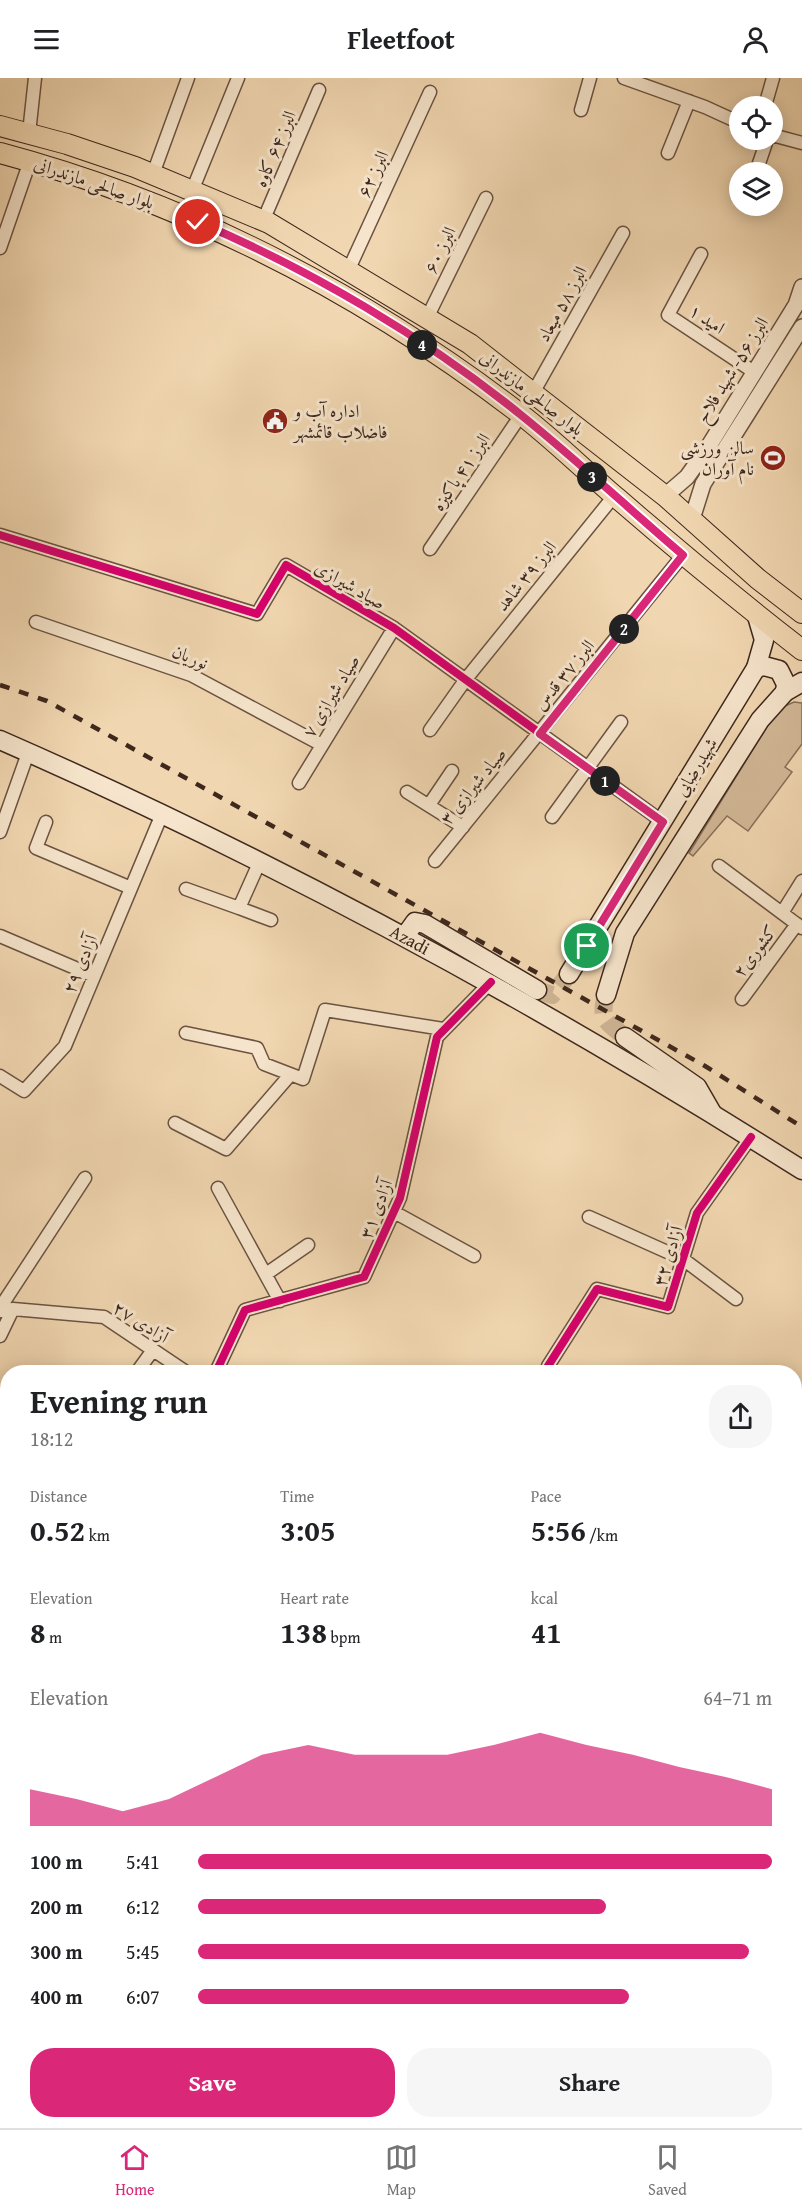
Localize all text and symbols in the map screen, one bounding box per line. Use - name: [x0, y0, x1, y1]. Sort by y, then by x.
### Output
- text: Fleetfoot: [347, 19, 455, 59]
- icon: menu: [30, 23, 63, 56]
- icon: person: [739, 23, 772, 56]
- map controls: [729, 96, 783, 216]
- button: locate: [729, 96, 783, 150]
- street label: البرز ۶۴ کاوه: [246, 106, 303, 191]
- street label: البرز ۶۲: [350, 146, 395, 202]
- street label: بلوار صالحی مازندرانی: [30, 149, 158, 216]
- button: layers: [729, 162, 783, 216]
- pin: [172, 196, 223, 247]
- icon: check: [181, 205, 214, 238]
- street label: البرز ۶۰: [417, 222, 462, 278]
- street label: البرز ۵۸ میعاد: [530, 261, 594, 347]
- street label: امید ۱: [684, 297, 731, 341]
- street label: البرز ۵۶- شهید فلاح: [688, 312, 777, 429]
- pin: 4: [407, 330, 437, 360]
- text: 4: [418, 333, 426, 357]
- street label: بلوار صالحی مازندرانی: [474, 343, 590, 442]
- place label: اداره آب و فاضلاب قائمشهر: [292, 397, 388, 445]
- public building icon: اداره آب و فاضلاب قائمشهر: [260, 406, 290, 436]
- street label: البرز ۴۱ پاکیزه: [424, 427, 497, 516]
- place label: سالن ورزشی نام آوران: [681, 434, 754, 485]
- sports icon: سالن ورزشی نام آوران: [758, 443, 788, 473]
- pin: 3: [577, 462, 607, 492]
- text: 3: [588, 465, 596, 489]
- street label: البرز ۳۹ شاهد: [489, 534, 563, 617]
- street label: صیاد شیرازی: [310, 553, 391, 616]
- pin: 2: [609, 614, 639, 644]
- text: 2: [620, 617, 628, 641]
- street label: البرز ۳۷ قدس: [526, 633, 601, 716]
- street label: نوریان: [168, 637, 212, 676]
- street label: صیاد شیرازی ۷: [295, 649, 366, 742]
- street label: شهیدرضایی: [667, 732, 724, 801]
- street label: صیاد شیرازی ۳: [433, 741, 512, 830]
- pin: 1: [590, 766, 620, 796]
- text: 1: [601, 769, 609, 793]
- street label: Azadi: [385, 918, 435, 961]
- street label: کشوری۲: [726, 919, 783, 983]
- pin: [561, 920, 612, 971]
- street label: آزادی ۲۹: [55, 928, 105, 998]
- icon: arrive: [570, 929, 603, 962]
- street label: آزادی ۳۱: [352, 1173, 400, 1243]
- street label: آزادی ۳۲: [646, 1220, 690, 1289]
- street label: آزادی ۲۷: [108, 1294, 176, 1351]
- text: Evening run: [30, 1377, 207, 1425]
- button: share: [709, 1385, 772, 1448]
- text: 18:12: [30, 1424, 73, 1453]
- text: Distance: [30, 1484, 87, 1508]
- text: Time: [280, 1484, 314, 1508]
- text: Pace: [531, 1484, 561, 1508]
- text: 0.52: [30, 1508, 85, 1552]
- text: 3:05: [280, 1508, 335, 1552]
- text: 5:56: [531, 1508, 586, 1552]
- text: km: [85, 1523, 110, 1547]
- text: /km: [586, 1523, 618, 1547]
- text: Elevation: [30, 1586, 93, 1610]
- text: Heart rate: [280, 1586, 349, 1610]
- text: kcal: [531, 1586, 558, 1610]
- text: 8: [30, 1610, 46, 1654]
- text: 138: [280, 1610, 327, 1654]
- text: 41: [531, 1610, 562, 1654]
- text: m: [46, 1625, 62, 1649]
- text: bpm: [327, 1625, 360, 1649]
- text: Elevation: [30, 1683, 108, 1712]
- text: 64–71 m: [703, 1683, 772, 1712]
- text: 100 m: [30, 1847, 83, 1876]
- text: 5:41: [126, 1847, 160, 1876]
- text: 200 m: [30, 1892, 83, 1921]
- text: 6:12: [126, 1892, 160, 1921]
- text: 300 m: [30, 1937, 83, 1966]
- text: 5:45: [126, 1937, 160, 1966]
- text: 400 m: [30, 1982, 83, 2011]
- text: 6:07: [126, 1982, 160, 2011]
- button: Save: [30, 2048, 395, 2117]
- button: Share: [407, 2048, 772, 2117]
- tab: Home: [115, 2141, 155, 2201]
- tab: Map: [385, 2141, 418, 2201]
- tab: Saved: [648, 2141, 687, 2201]

